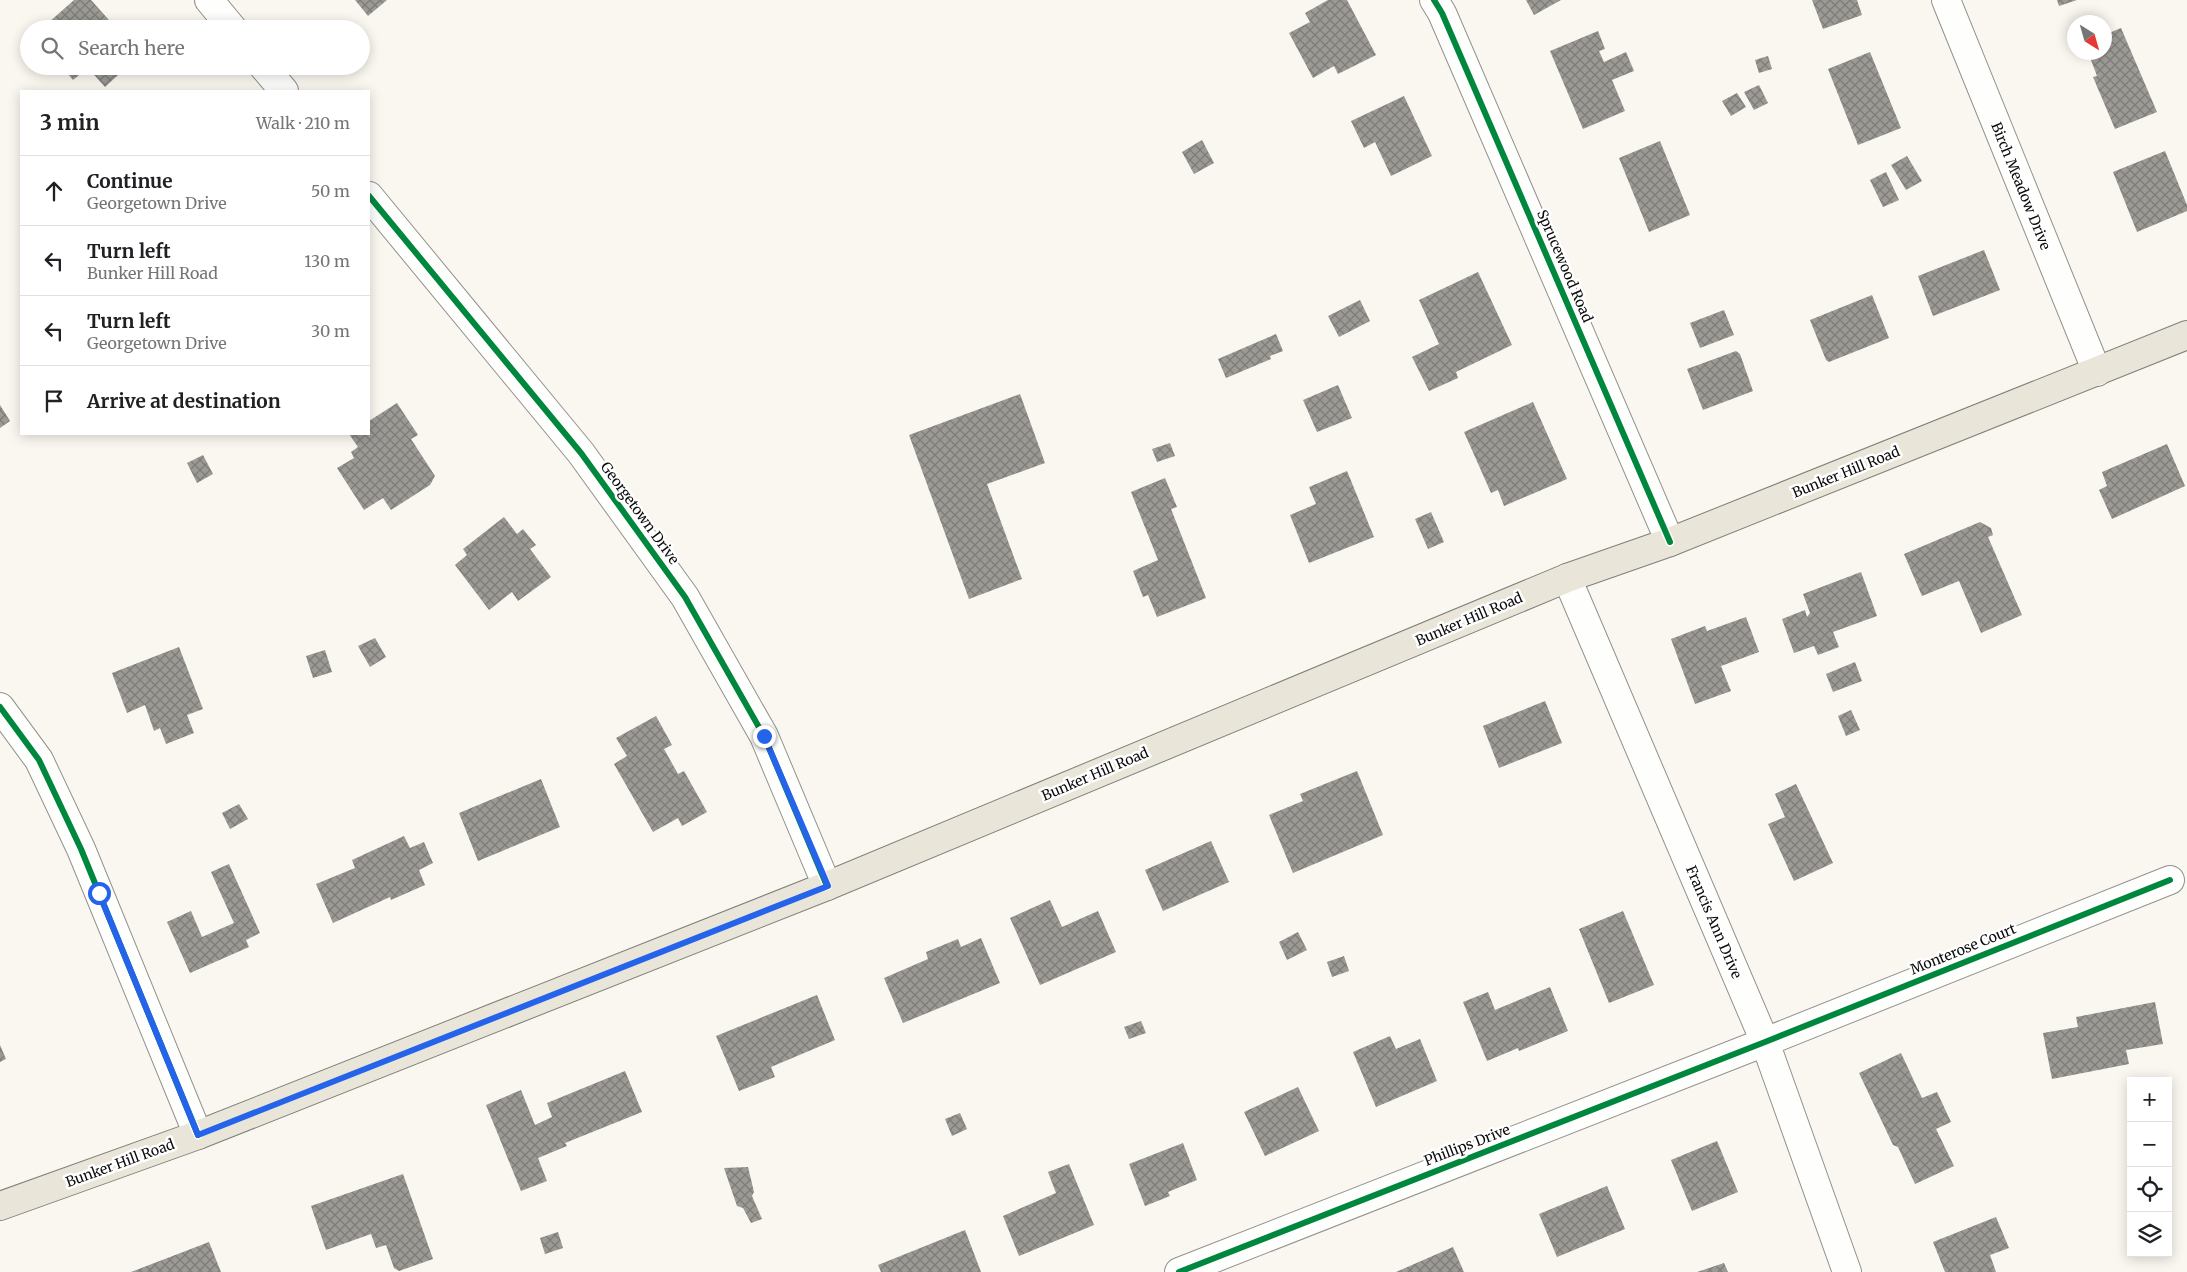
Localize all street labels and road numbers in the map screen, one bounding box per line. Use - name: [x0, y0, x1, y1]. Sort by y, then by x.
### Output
- street label: Birch Meadow Drive: [1987, 120, 2055, 252]
- street label: Sprucewood Road: [1533, 207, 1597, 326]
- street label: Bunker Hill Road: [1790, 442, 1903, 502]
- street label: Georgetown Drive: [597, 458, 683, 568]
- street label: Bunker Hill Road: [1413, 588, 1526, 650]
- street label: Bunker Hill Road: [1039, 743, 1152, 805]
- street label: Francis Ann Drive: [1682, 863, 1746, 981]
- street label: Monterose Court: [1907, 919, 2019, 978]
- street label: Phillips Drive: [1421, 1120, 1513, 1170]
- street label: Bunker Hill Road: [63, 1135, 177, 1191]

